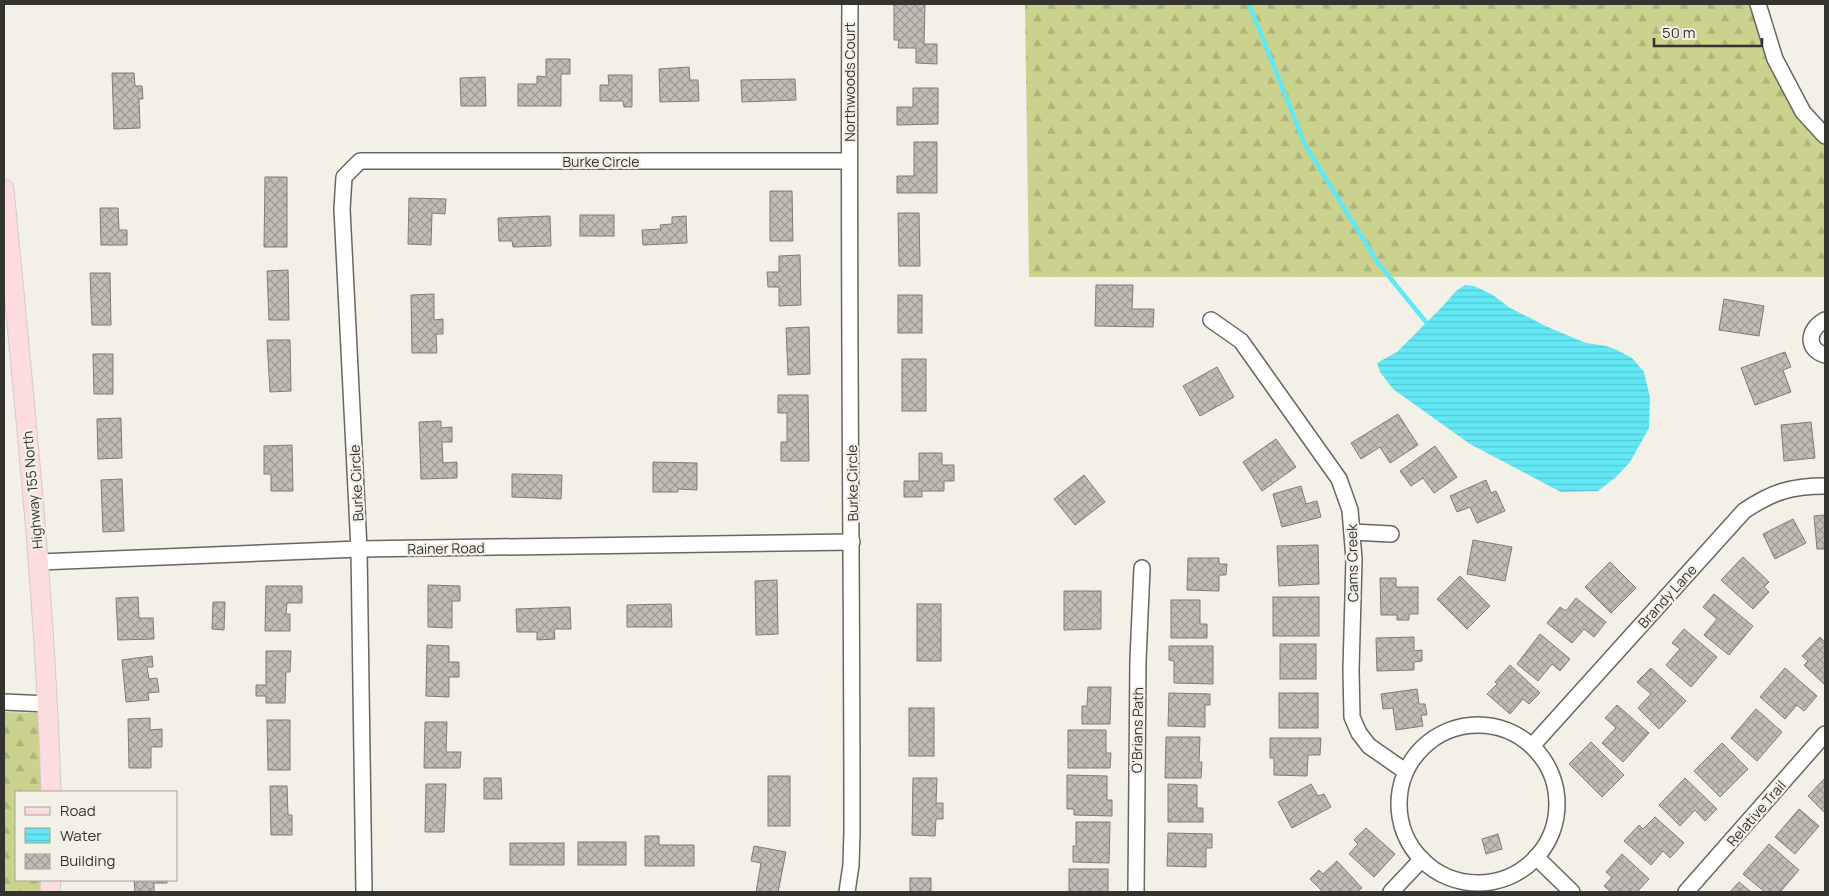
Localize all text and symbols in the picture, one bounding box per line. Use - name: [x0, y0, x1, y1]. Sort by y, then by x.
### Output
- scale bar: [1654, 15, 1762, 47]
- street label: Northwoods Court: [840, 22, 859, 142]
- text: 50 m: [1662, 22, 1696, 43]
- street label: Burke Circle: [563, 152, 639, 171]
- street label: Highway 155 North: [17, 430, 47, 550]
- street label: Burke Circle: [345, 444, 367, 522]
- street label: Burke Circle: [842, 444, 862, 522]
- street label: Cams Creek: [1342, 523, 1362, 602]
- street label: Rainer Road: [407, 538, 485, 558]
- street label: Brandy Lane: [1633, 560, 1701, 632]
- street label: O'Brians Path: [1127, 687, 1147, 773]
- street label: Relative Trail: [1722, 776, 1790, 850]
- legend: [15, 791, 178, 881]
- text: Road: [60, 800, 96, 821]
- text: Water: [60, 825, 102, 846]
- text: Building: [60, 850, 115, 871]

